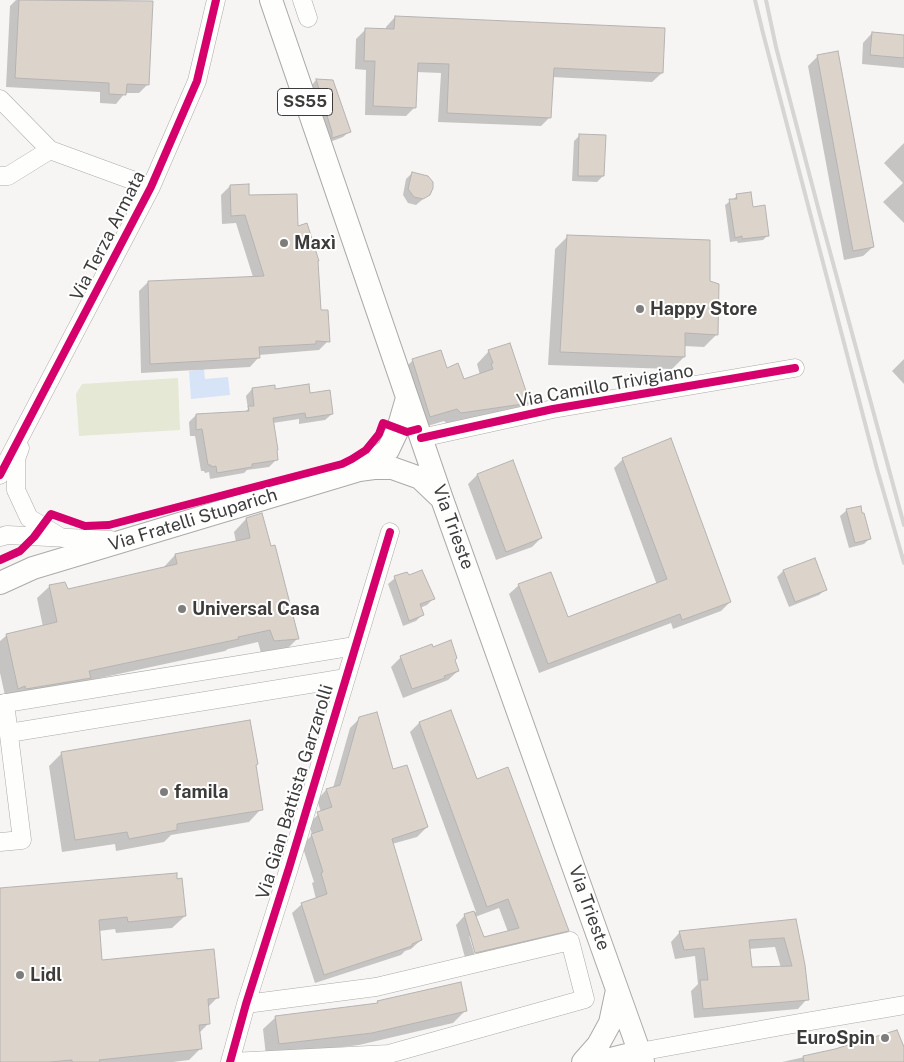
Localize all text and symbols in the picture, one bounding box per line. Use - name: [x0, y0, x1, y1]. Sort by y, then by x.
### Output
- road number: SS55: [278, 88, 332, 115]
- street label: Via Terza Armata: [66, 168, 150, 304]
- place label: Maxì: [294, 232, 336, 254]
- marker: Maxì: [278, 237, 290, 249]
- place label: Happy Store: [650, 298, 757, 320]
- marker: Happy Store: [634, 303, 646, 315]
- street label: Via Camillo Trivigiano: [515, 360, 695, 412]
- street label: Via Trieste: [428, 482, 478, 572]
- street label: Via Fratelli Stuparich: [106, 484, 280, 556]
- place label: Universal Casa: [192, 598, 320, 620]
- marker: Universal Casa: [176, 603, 188, 615]
- street label: Via Gian Battista Garzarolli: [252, 682, 338, 902]
- place label: famila: [174, 781, 229, 803]
- marker: famila: [158, 786, 170, 798]
- street label: Via Trieste: [564, 863, 614, 953]
- place label: Lidl: [30, 964, 62, 986]
- marker: Lidl: [14, 969, 26, 981]
- place label: EuroSpin: [796, 1027, 875, 1049]
- marker: EuroSpin: [879, 1032, 891, 1044]

